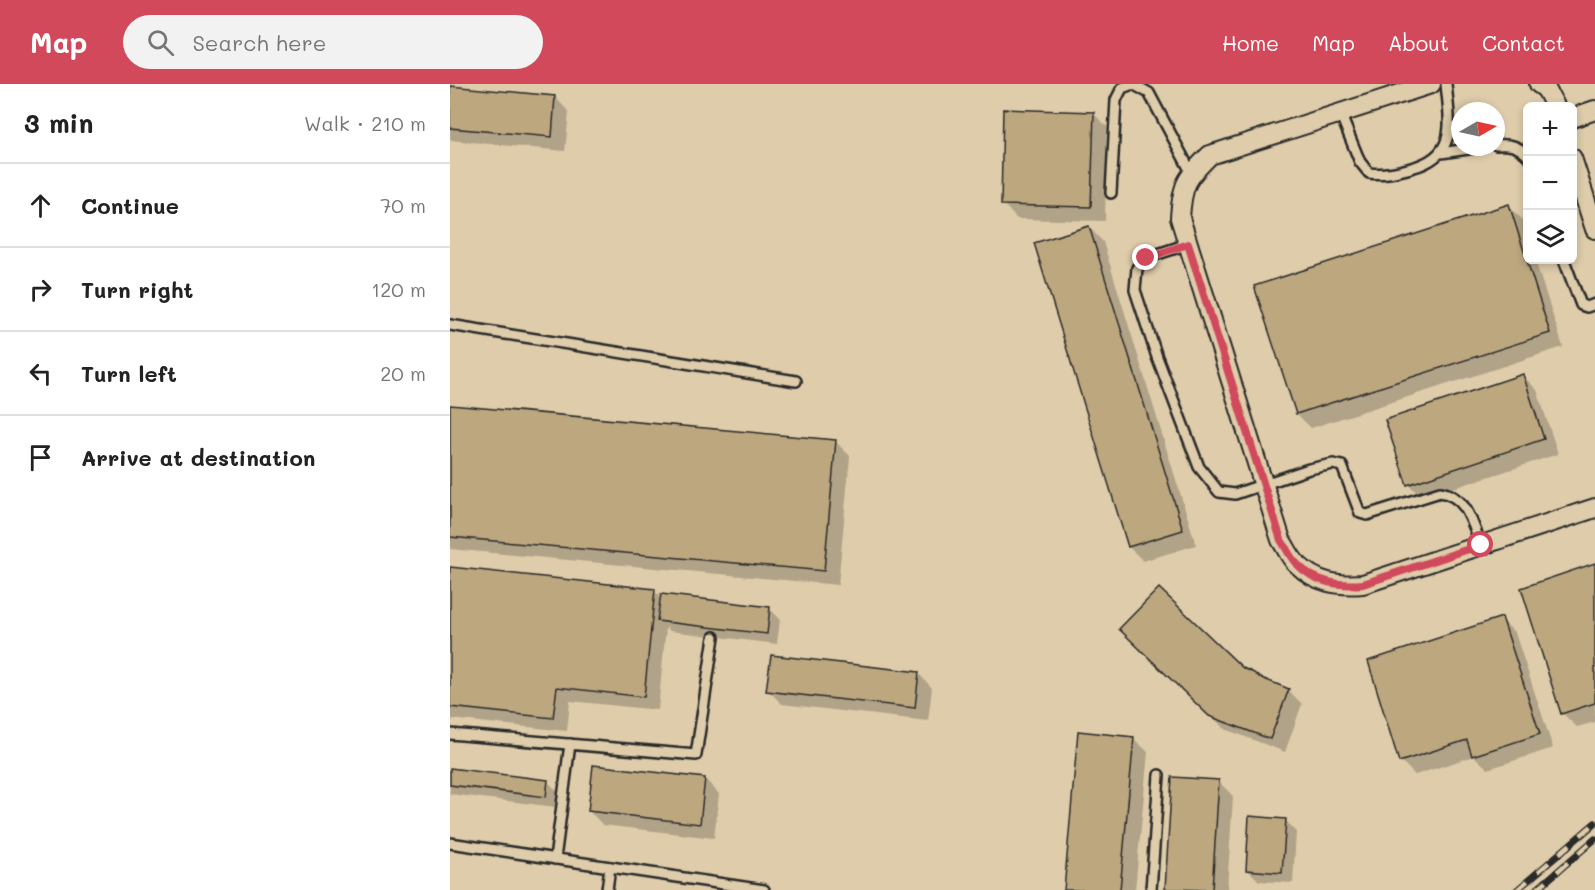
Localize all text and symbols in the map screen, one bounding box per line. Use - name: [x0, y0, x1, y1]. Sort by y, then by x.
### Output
- search box: [123, 15, 543, 69]
- text: Map: [30, 24, 87, 60]
- icon: search: [144, 26, 177, 59]
- text: Search here: [192, 28, 326, 57]
- text: Home: [1222, 29, 1279, 56]
- text: Map: [1312, 29, 1355, 56]
- text: About: [1388, 29, 1449, 56]
- text: Contact: [1482, 29, 1565, 56]
- north arrow: [1451, 102, 1505, 156]
- map controls: [1523, 102, 1577, 264]
- button: +: [1523, 102, 1577, 156]
- text: 3 min: [24, 106, 93, 140]
- text: Walk · 210 m: [304, 110, 426, 136]
- button: −: [1523, 156, 1577, 210]
- icon: ahead: [24, 189, 57, 222]
- text: Continue: [81, 191, 179, 220]
- text: 70 m: [380, 192, 426, 218]
- button: layers: [1523, 210, 1577, 264]
- route end: [1132, 244, 1158, 270]
- icon: right: [24, 273, 57, 306]
- text: Turn right: [81, 275, 193, 304]
- text: 120 m: [371, 276, 426, 302]
- icon: left: [24, 357, 57, 390]
- text: Turn left: [81, 359, 177, 388]
- text: 20 m: [380, 360, 426, 386]
- icon: arrive: [24, 441, 57, 474]
- text: Arrive at destination: [81, 443, 316, 472]
- route start: [1467, 531, 1493, 557]

